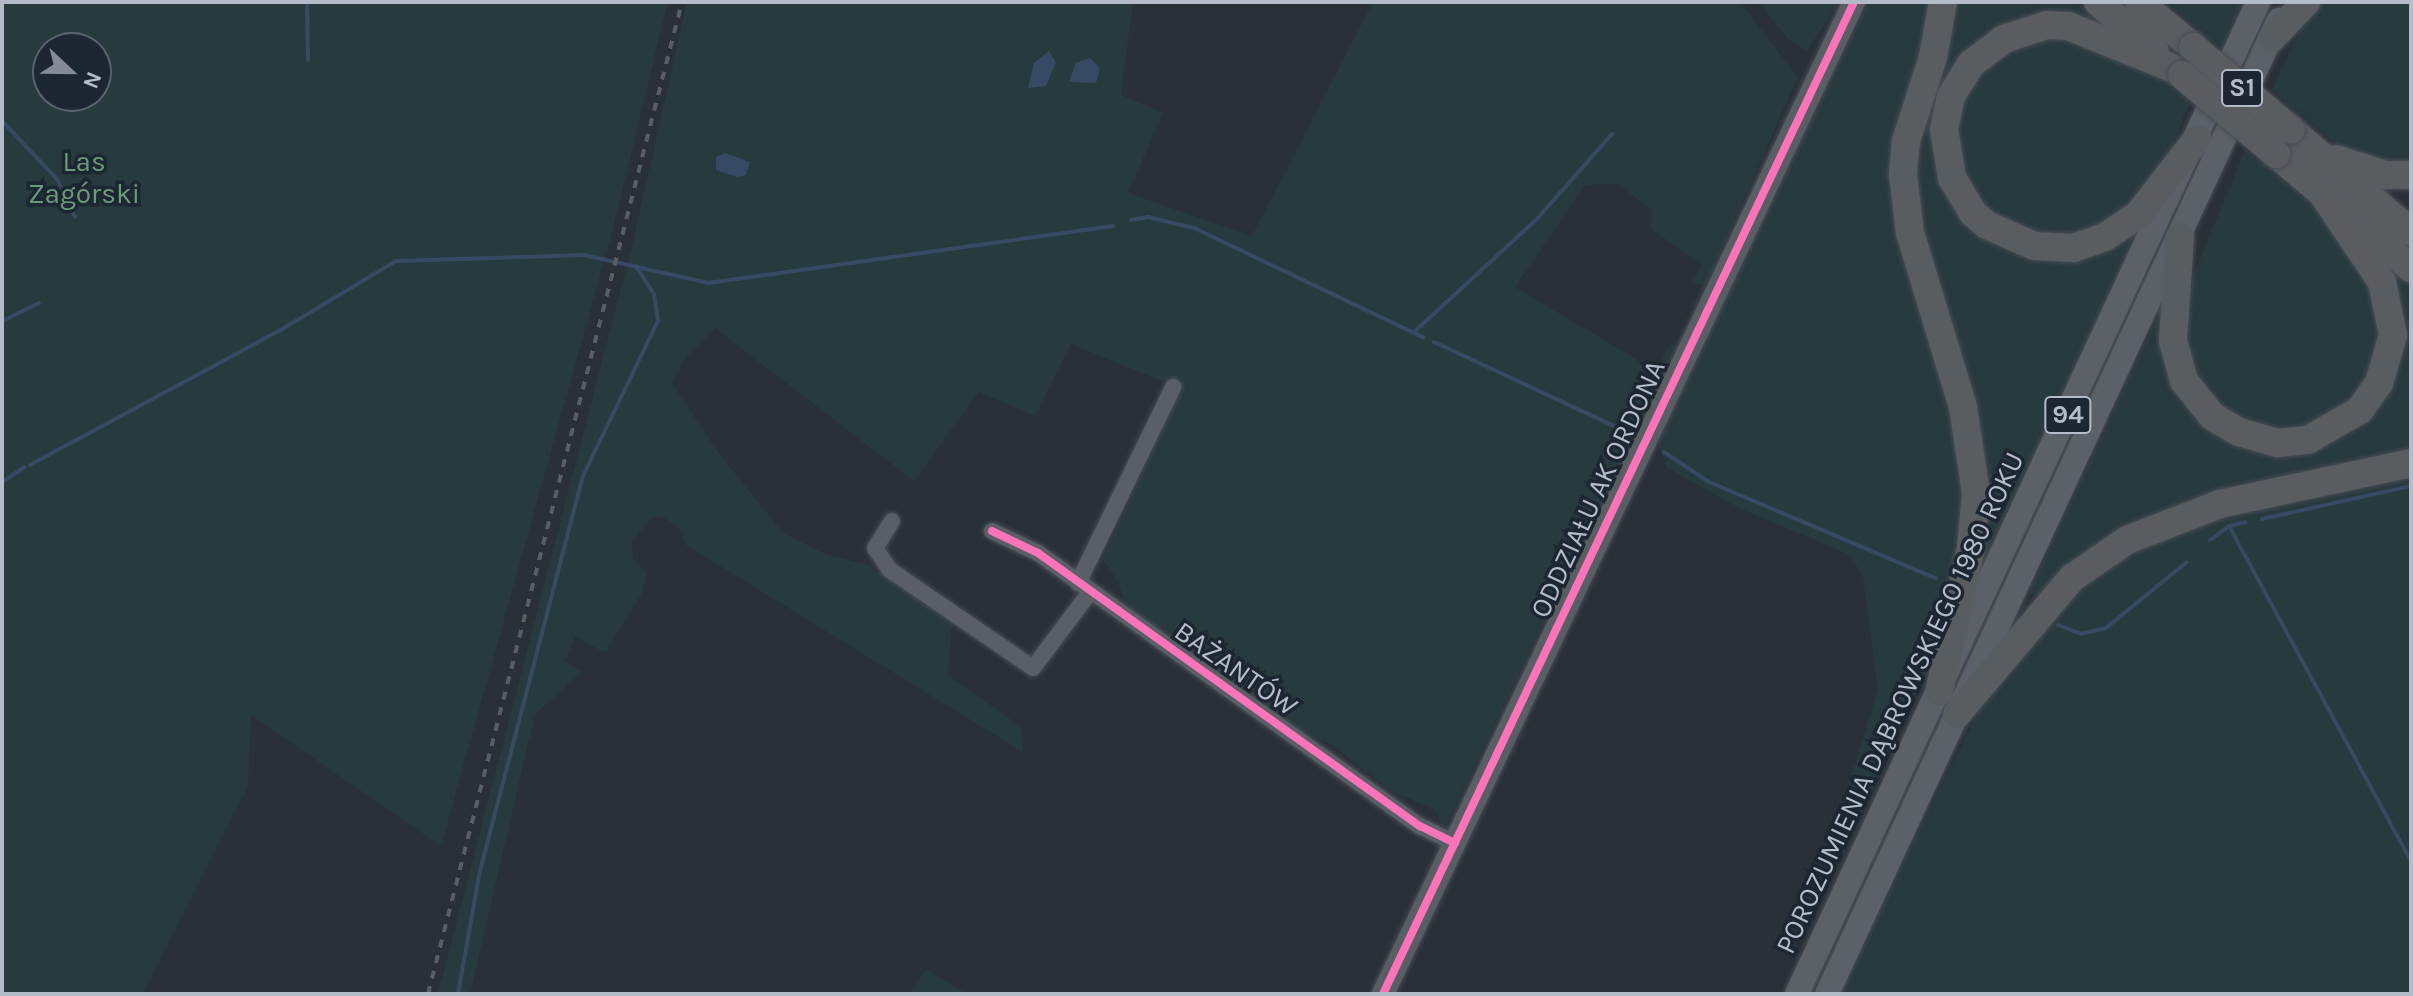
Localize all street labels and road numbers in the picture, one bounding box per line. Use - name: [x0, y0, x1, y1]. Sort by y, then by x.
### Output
- road number: S1: [2220, 66, 2264, 110]
- street label: ODDZIAŁU AK ORDONA: [1524, 355, 1672, 623]
- road number: 94: [2044, 393, 2092, 437]
- street label: POROZUMIENIA DĄBROWSKIEGO 1980 ROKU: [1769, 447, 2031, 959]
- street label: BAŻANTÓW: [1168, 614, 1304, 724]

